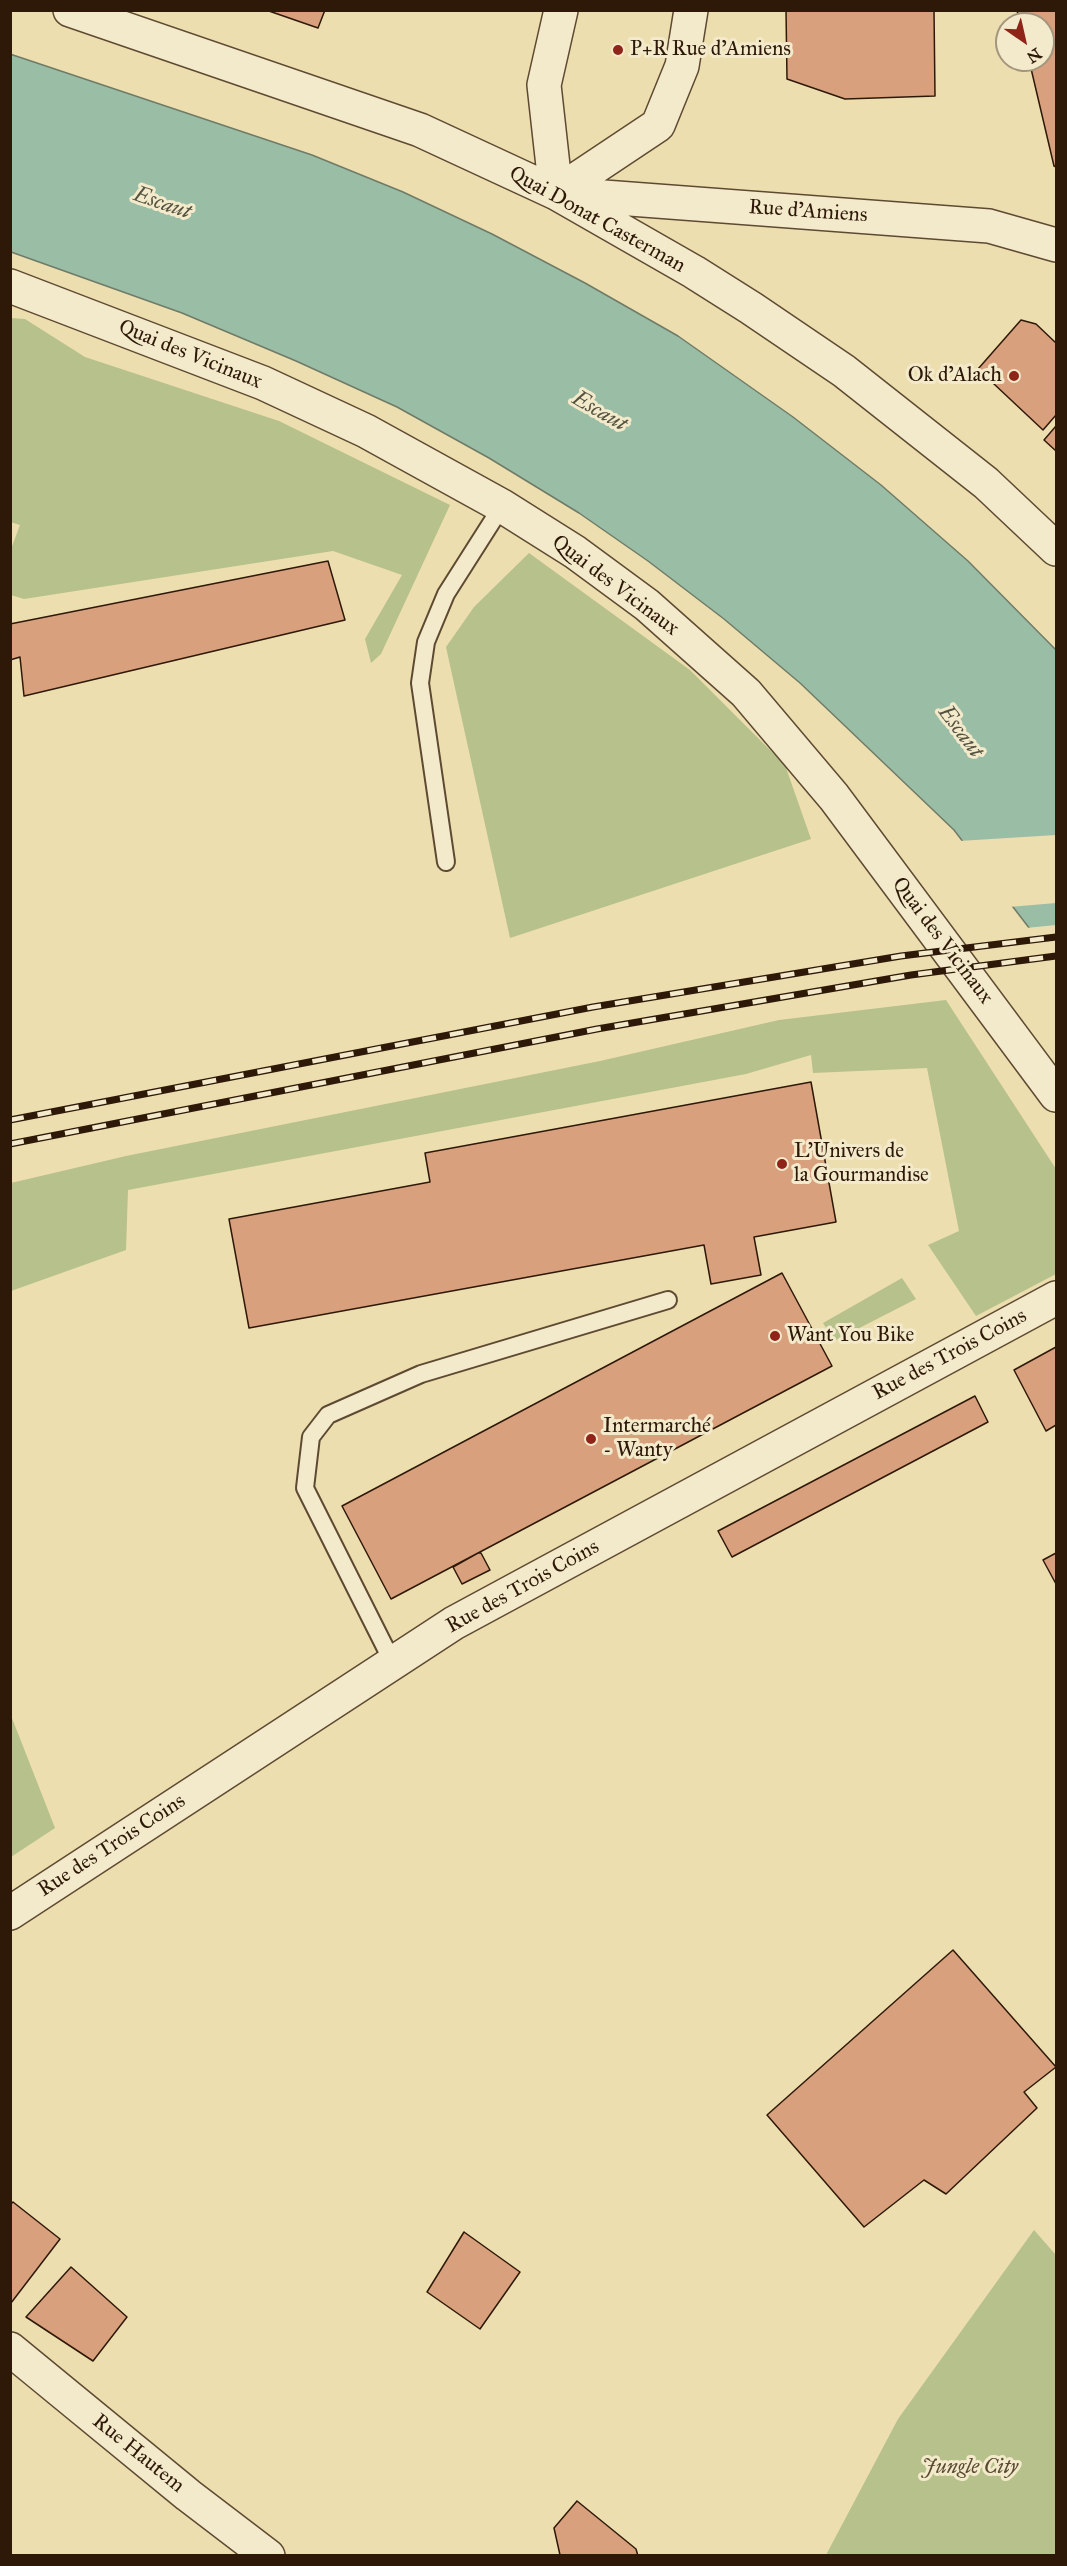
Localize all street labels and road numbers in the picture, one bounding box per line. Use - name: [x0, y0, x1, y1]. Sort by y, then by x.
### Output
- street label: Quai Donat Casterman: [505, 161, 689, 279]
- street label: Rue d'Amiens: [748, 195, 868, 229]
- street label: Quai des Vicinaux: [115, 315, 265, 395]
- street label: Quai des Vicinaux: [547, 530, 683, 642]
- street label: Quai des Vicinaux: [886, 873, 998, 1009]
- street label: Rue des Trois Coins: [869, 1304, 1031, 1406]
- street label: Rue des Trois Coins: [442, 1535, 604, 1639]
- street label: Rue des Trois Coins: [34, 1789, 190, 1903]
- street label: Rue Hautem: [87, 2409, 189, 2499]

